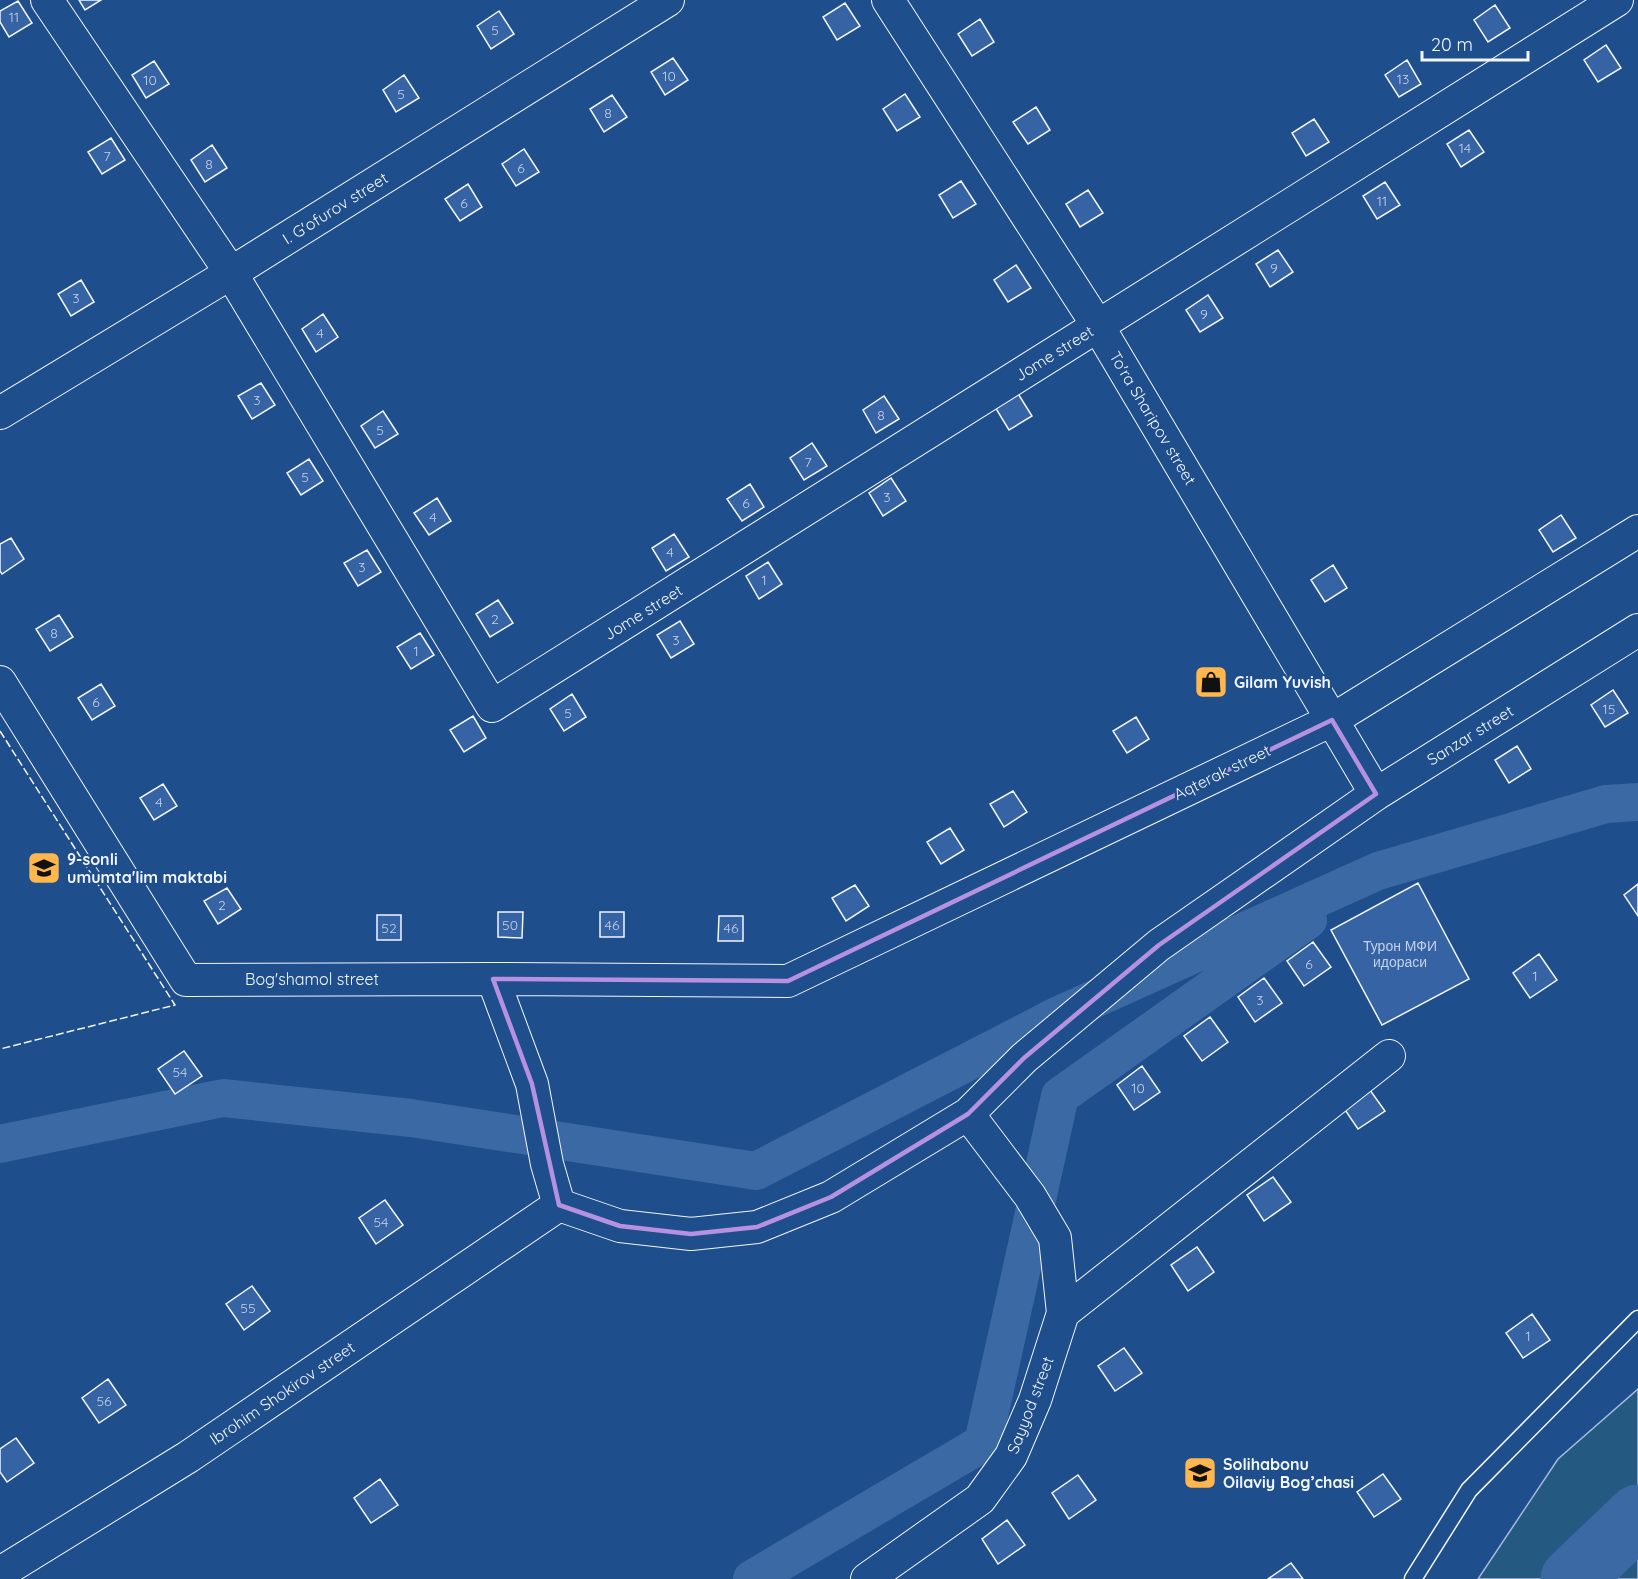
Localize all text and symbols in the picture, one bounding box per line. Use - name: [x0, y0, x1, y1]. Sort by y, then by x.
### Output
- house number: 11: [9, 8, 19, 26]
- house number: 5: [491, 21, 499, 39]
- scale bar: [1422, 24, 1528, 62]
- text: 20 m: [1431, 33, 1473, 56]
- house number: 10: [662, 67, 676, 85]
- house number: 13: [1397, 70, 1409, 88]
- house number: 10: [143, 71, 157, 89]
- house number: 5: [397, 85, 405, 103]
- house number: 8: [604, 104, 612, 122]
- house number: 14: [1459, 139, 1471, 157]
- house number: 7: [103, 147, 111, 165]
- house number: 8: [205, 155, 213, 173]
- house number: 6: [517, 159, 525, 177]
- street label: I. G'ofurov street: [279, 168, 391, 248]
- house number: 11: [1377, 192, 1387, 210]
- house number: 6: [460, 194, 468, 212]
- house number: 9: [1270, 259, 1278, 277]
- house number: 3: [72, 289, 80, 307]
- house number: 9: [1200, 305, 1208, 323]
- street label: Jome street: [1011, 321, 1097, 385]
- house number: 4: [316, 324, 324, 342]
- street label: To'ra Sharipov street: [1105, 348, 1201, 488]
- house number: 3: [253, 391, 261, 409]
- house number: 8: [877, 406, 885, 424]
- house number: 5: [376, 421, 384, 439]
- house number: 7: [804, 453, 812, 471]
- house number: 5: [301, 468, 309, 486]
- house number: 3: [883, 488, 891, 506]
- house number: 6: [742, 494, 750, 512]
- house number: 4: [429, 508, 437, 526]
- house number: 4: [666, 543, 674, 561]
- house number: 3: [358, 558, 366, 576]
- house number: 1: [761, 571, 767, 589]
- street label: Jome street: [600, 580, 686, 644]
- house number: 2: [491, 610, 499, 628]
- house number: 8: [50, 624, 58, 642]
- house number: 3: [672, 631, 680, 649]
- house number: 1: [413, 642, 419, 660]
- shop icon: Gilam Yuvish: [1193, 664, 1229, 700]
- place label: Gilam Yuvish: [1234, 672, 1331, 692]
- house number: 6: [92, 693, 100, 711]
- house number: 15: [1603, 700, 1615, 718]
- street label: Sanzar street: [1423, 701, 1517, 769]
- house number: 5: [564, 704, 572, 722]
- street label: Aqterak street: [1170, 740, 1274, 804]
- house number: 4: [155, 793, 163, 811]
- place label: 9-sonli umumta'lim maktabi: [67, 849, 227, 887]
- school or university icon: 9-sonli umumta'lim maktabi: [26, 850, 62, 886]
- house number: 2: [218, 896, 226, 914]
- house number: 50: [502, 916, 518, 934]
- house number: 46: [605, 916, 620, 934]
- house number: 52: [381, 919, 397, 937]
- house number: 46: [724, 919, 739, 937]
- house number: Турон МФИ идораси: [1363, 937, 1437, 971]
- house number: 6: [1305, 955, 1313, 973]
- house number: 1: [1532, 967, 1538, 985]
- street label: Bog'shamol street: [245, 969, 379, 989]
- house number: 3: [1256, 991, 1264, 1009]
- house number: 54: [172, 1063, 188, 1081]
- house number: 10: [1131, 1079, 1145, 1097]
- house number: 54: [373, 1213, 389, 1231]
- house number: 55: [240, 1299, 256, 1317]
- house number: 1: [1525, 1327, 1531, 1345]
- street label: Ibrohim Shokirov street: [206, 1337, 358, 1449]
- street label: Sayyod street: [1002, 1353, 1058, 1457]
- house number: 56: [96, 1392, 112, 1410]
- place label: Solihabonu Oilaviy Bog’chasi: [1223, 1454, 1354, 1492]
- school or university icon: Solihabonu Oilaviy Bog’chasi: [1182, 1455, 1218, 1491]

